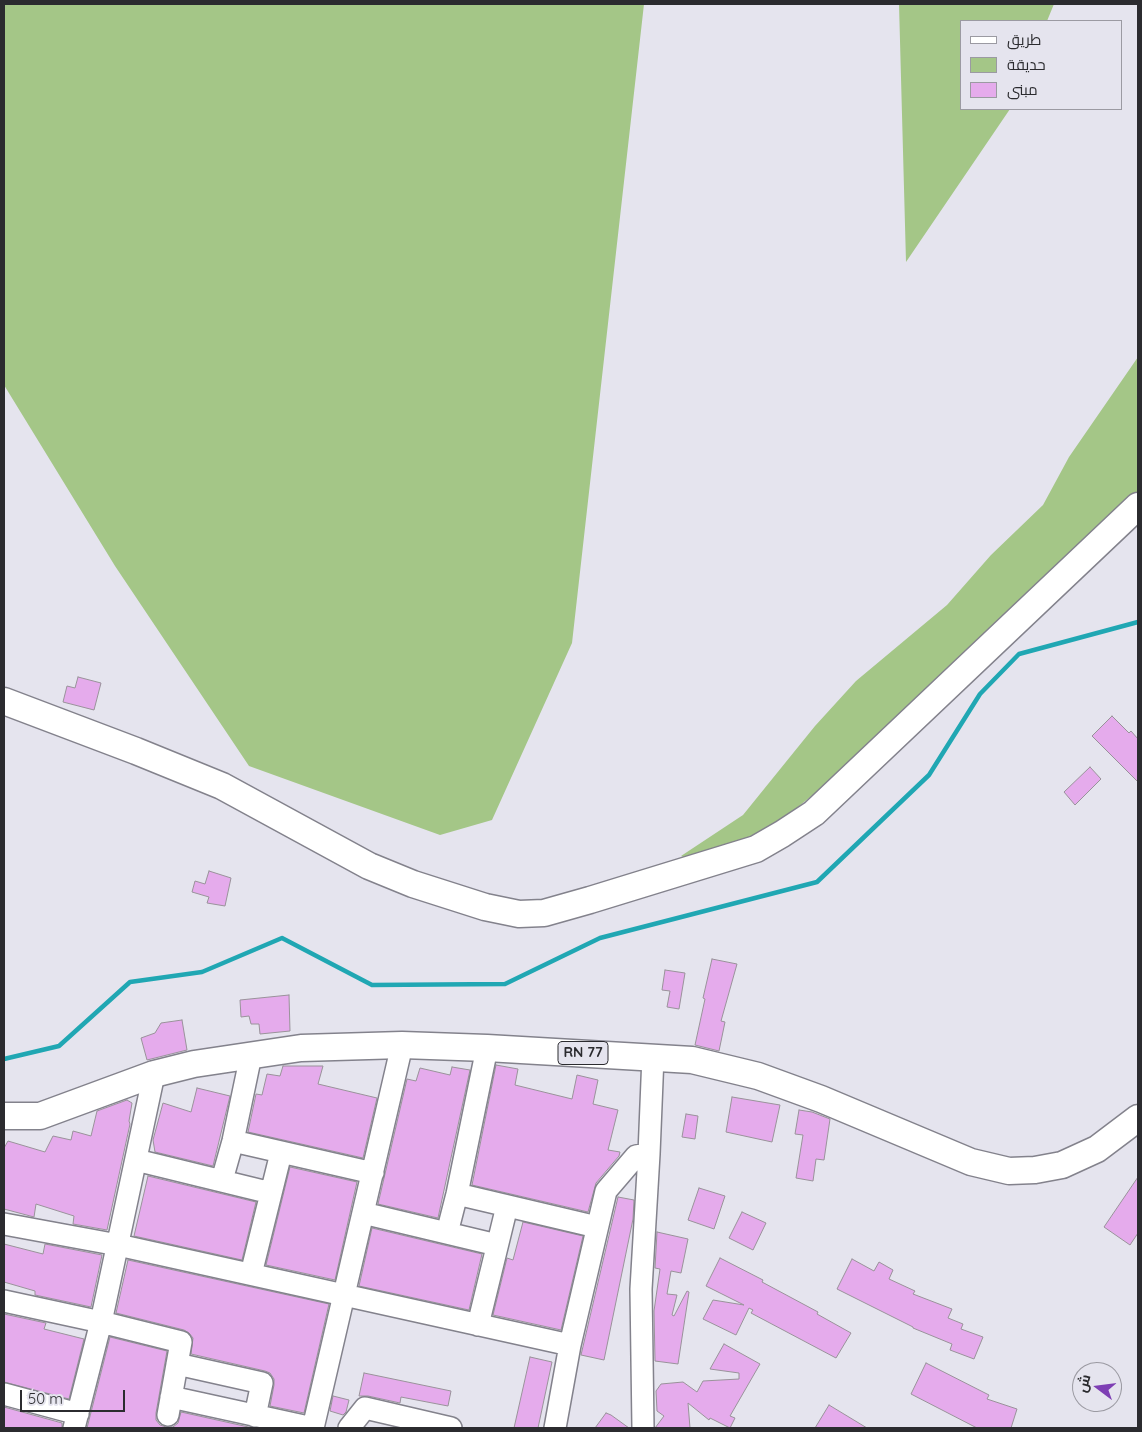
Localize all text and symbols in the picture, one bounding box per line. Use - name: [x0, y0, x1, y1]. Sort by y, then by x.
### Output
- legend: [960, 20, 1122, 110]
- text: طريق: [1007, 30, 1041, 49]
- text: حديقة: [1007, 55, 1046, 74]
- text: مبنى: [1007, 80, 1038, 99]
- road number: RN 77: [558, 1042, 608, 1064]
- north arrow: [1072, 1362, 1122, 1412]
- text: ش: [1072, 1372, 1094, 1394]
- scale bar: [22, 1380, 128, 1412]
- text: 50 m: [28, 1389, 63, 1408]

